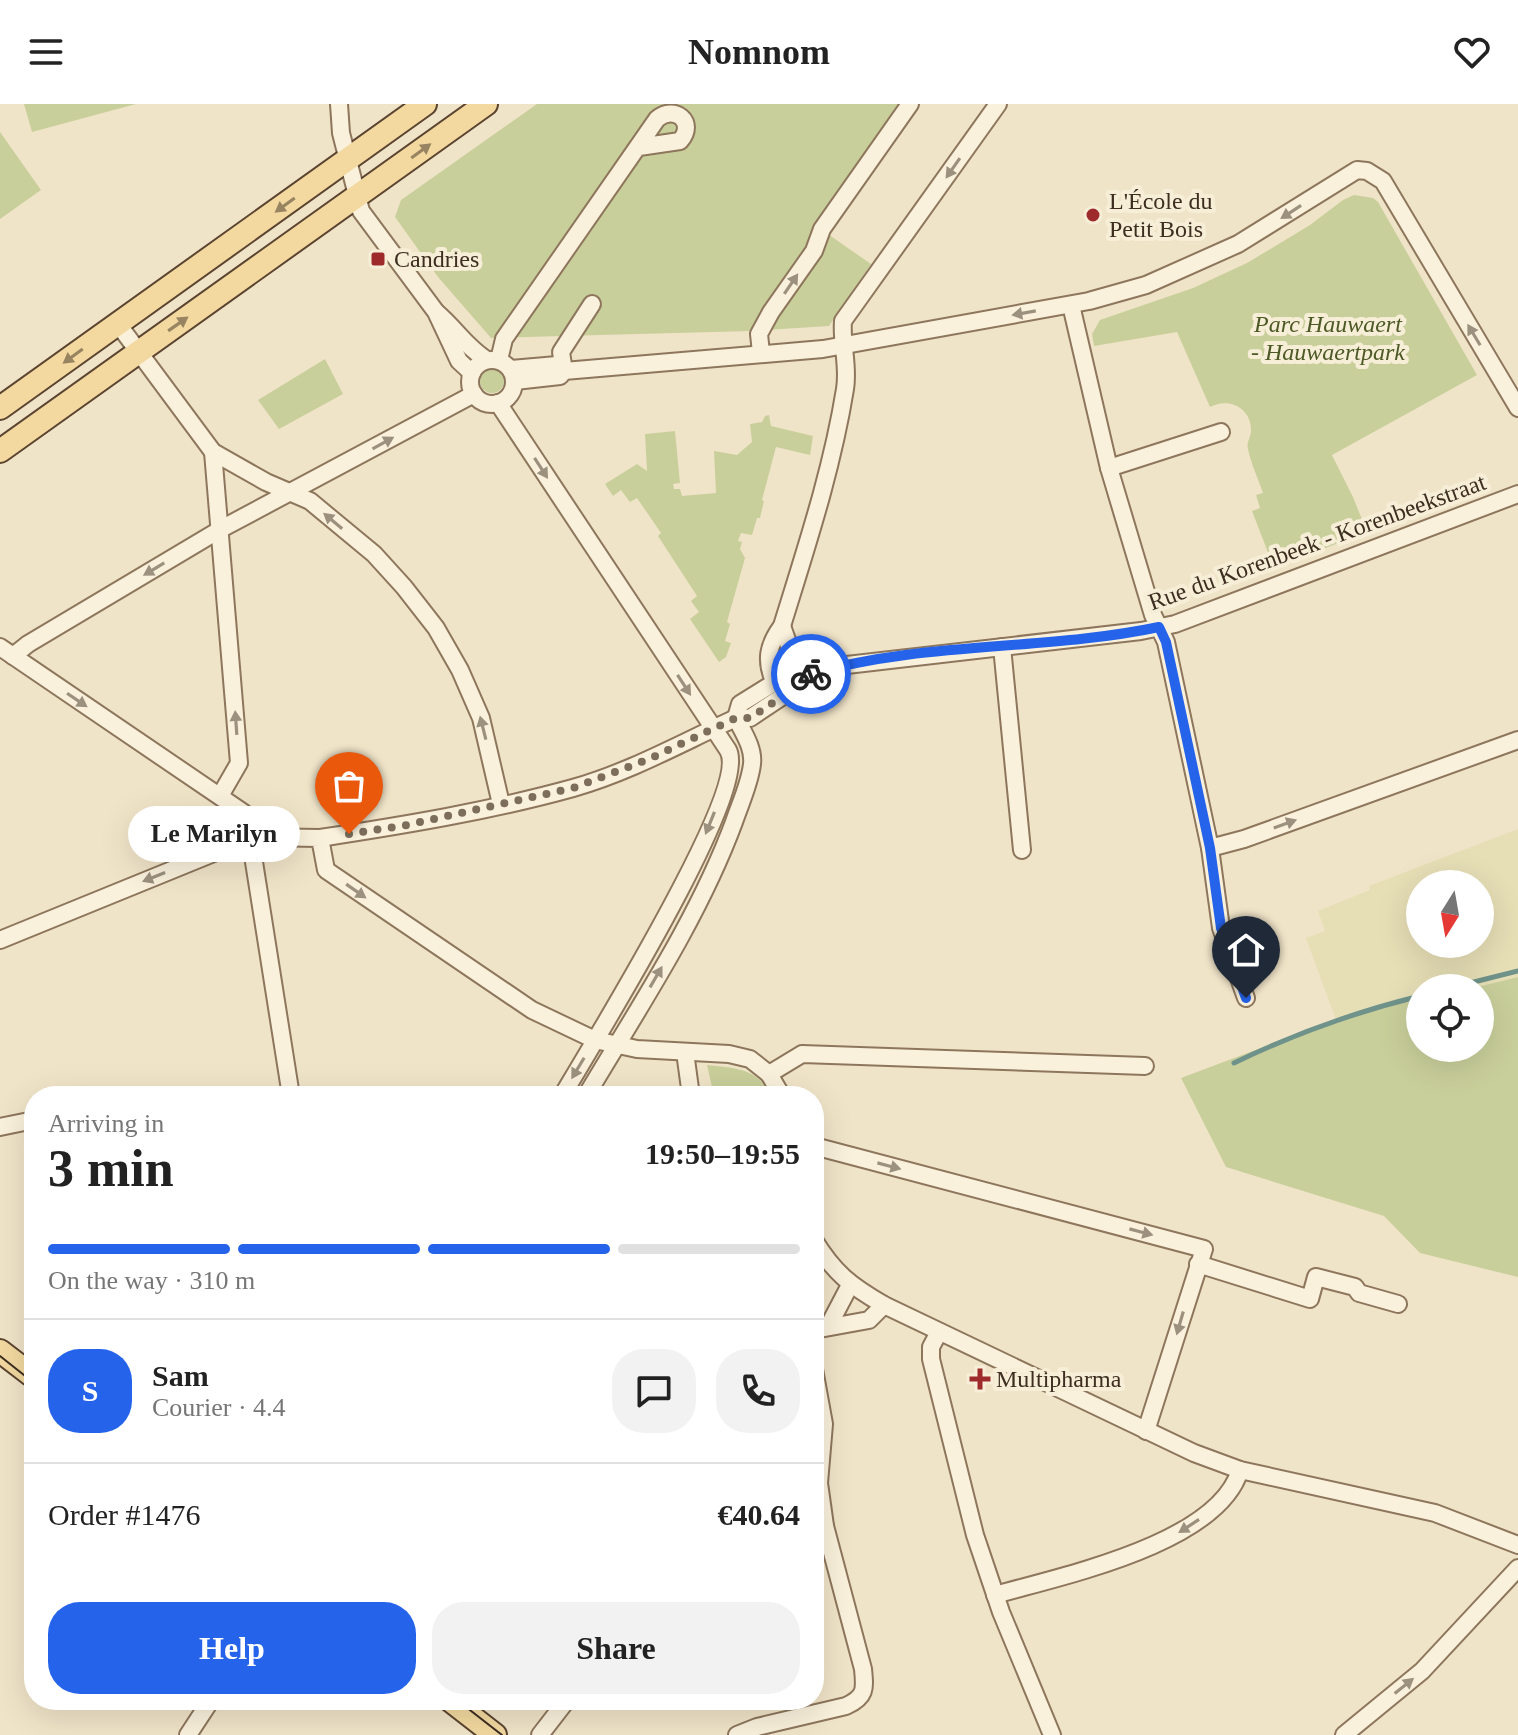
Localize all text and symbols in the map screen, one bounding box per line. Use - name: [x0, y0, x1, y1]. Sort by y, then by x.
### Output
- icon: menu: [24, 30, 68, 74]
- icon: heart: [1450, 30, 1494, 74]
- text: Nomnom: [688, 32, 830, 72]
- one-way arrow: [410, 143, 432, 159]
- one-way arrow: [946, 157, 961, 178]
- place label: L'École du Petit Bois: [1109, 188, 1213, 242]
- one-way arrow: [275, 197, 296, 212]
- one-way arrow: [1280, 204, 1301, 219]
- marker: L'École du Petit Bois: [1084, 206, 1102, 224]
- place label: Candries: [394, 246, 479, 272]
- marker: Candries: [369, 250, 387, 268]
- one-way arrow: [783, 274, 798, 295]
- one-way arrow: [1011, 308, 1036, 320]
- park label: Parc Hauwaert - Hauwaertpark: [1251, 311, 1405, 365]
- one-way arrow: [167, 317, 188, 333]
- one-way arrow: [1467, 323, 1481, 346]
- one-way arrow: [63, 347, 84, 363]
- one-way arrow: [371, 436, 394, 449]
- one-way arrow: [533, 458, 548, 479]
- street label: Rue du Korenbeek - Korenbeekstraat: [1145, 469, 1490, 615]
- one-way arrow: [323, 514, 343, 530]
- one-way arrow: [143, 561, 165, 575]
- courier: [771, 634, 851, 714]
- icon: bike: [789, 652, 833, 696]
- one-way arrow: [676, 675, 691, 696]
- one-way arrow: [67, 693, 88, 708]
- one-way arrow: [229, 710, 242, 735]
- one-way arrow: [477, 716, 489, 741]
- pin: [315, 752, 383, 834]
- icon: bag: [327, 764, 371, 808]
- callout: Le Marilyn: [129, 806, 301, 862]
- one-way arrow: [703, 811, 716, 835]
- one-way arrow: [1273, 817, 1297, 830]
- text: Le Marilyn: [151, 819, 277, 848]
- north arrow: [1406, 870, 1494, 958]
- map controls: [1406, 870, 1494, 1062]
- one-way arrow: [142, 871, 166, 884]
- one-way arrow: [345, 883, 366, 898]
- pin: [1212, 916, 1280, 998]
- icon: home: [1224, 928, 1268, 972]
- one-way arrow: [649, 966, 663, 988]
- button: locate: [1406, 974, 1494, 1062]
- one-way arrow: [571, 1057, 585, 1079]
- text: Arriving in: [48, 1109, 164, 1138]
- text: 19:50–19:55: [645, 1137, 800, 1170]
- text: 3 min: [48, 1140, 174, 1197]
- one-way arrow: [877, 1161, 902, 1173]
- one-way arrow: [1128, 1227, 1153, 1239]
- text: On the way · 310 m: [48, 1266, 255, 1295]
- one-way arrow: [1173, 1312, 1186, 1336]
- button: chat: [612, 1349, 696, 1433]
- button: phone: [716, 1349, 800, 1433]
- text: Sam: [152, 1359, 209, 1392]
- place label: Multipharma: [996, 1366, 1122, 1392]
- marker: Multipharma: [971, 1370, 989, 1388]
- text: S: [82, 1374, 98, 1407]
- text: Courier · 4.4: [152, 1393, 286, 1422]
- text: Order #1476: [48, 1498, 200, 1531]
- text: €40.64: [718, 1498, 800, 1531]
- one-way arrow: [1178, 1519, 1200, 1533]
- button: Help: [48, 1602, 416, 1694]
- button: Share: [432, 1602, 800, 1694]
- one-way arrow: [1394, 1678, 1414, 1695]

